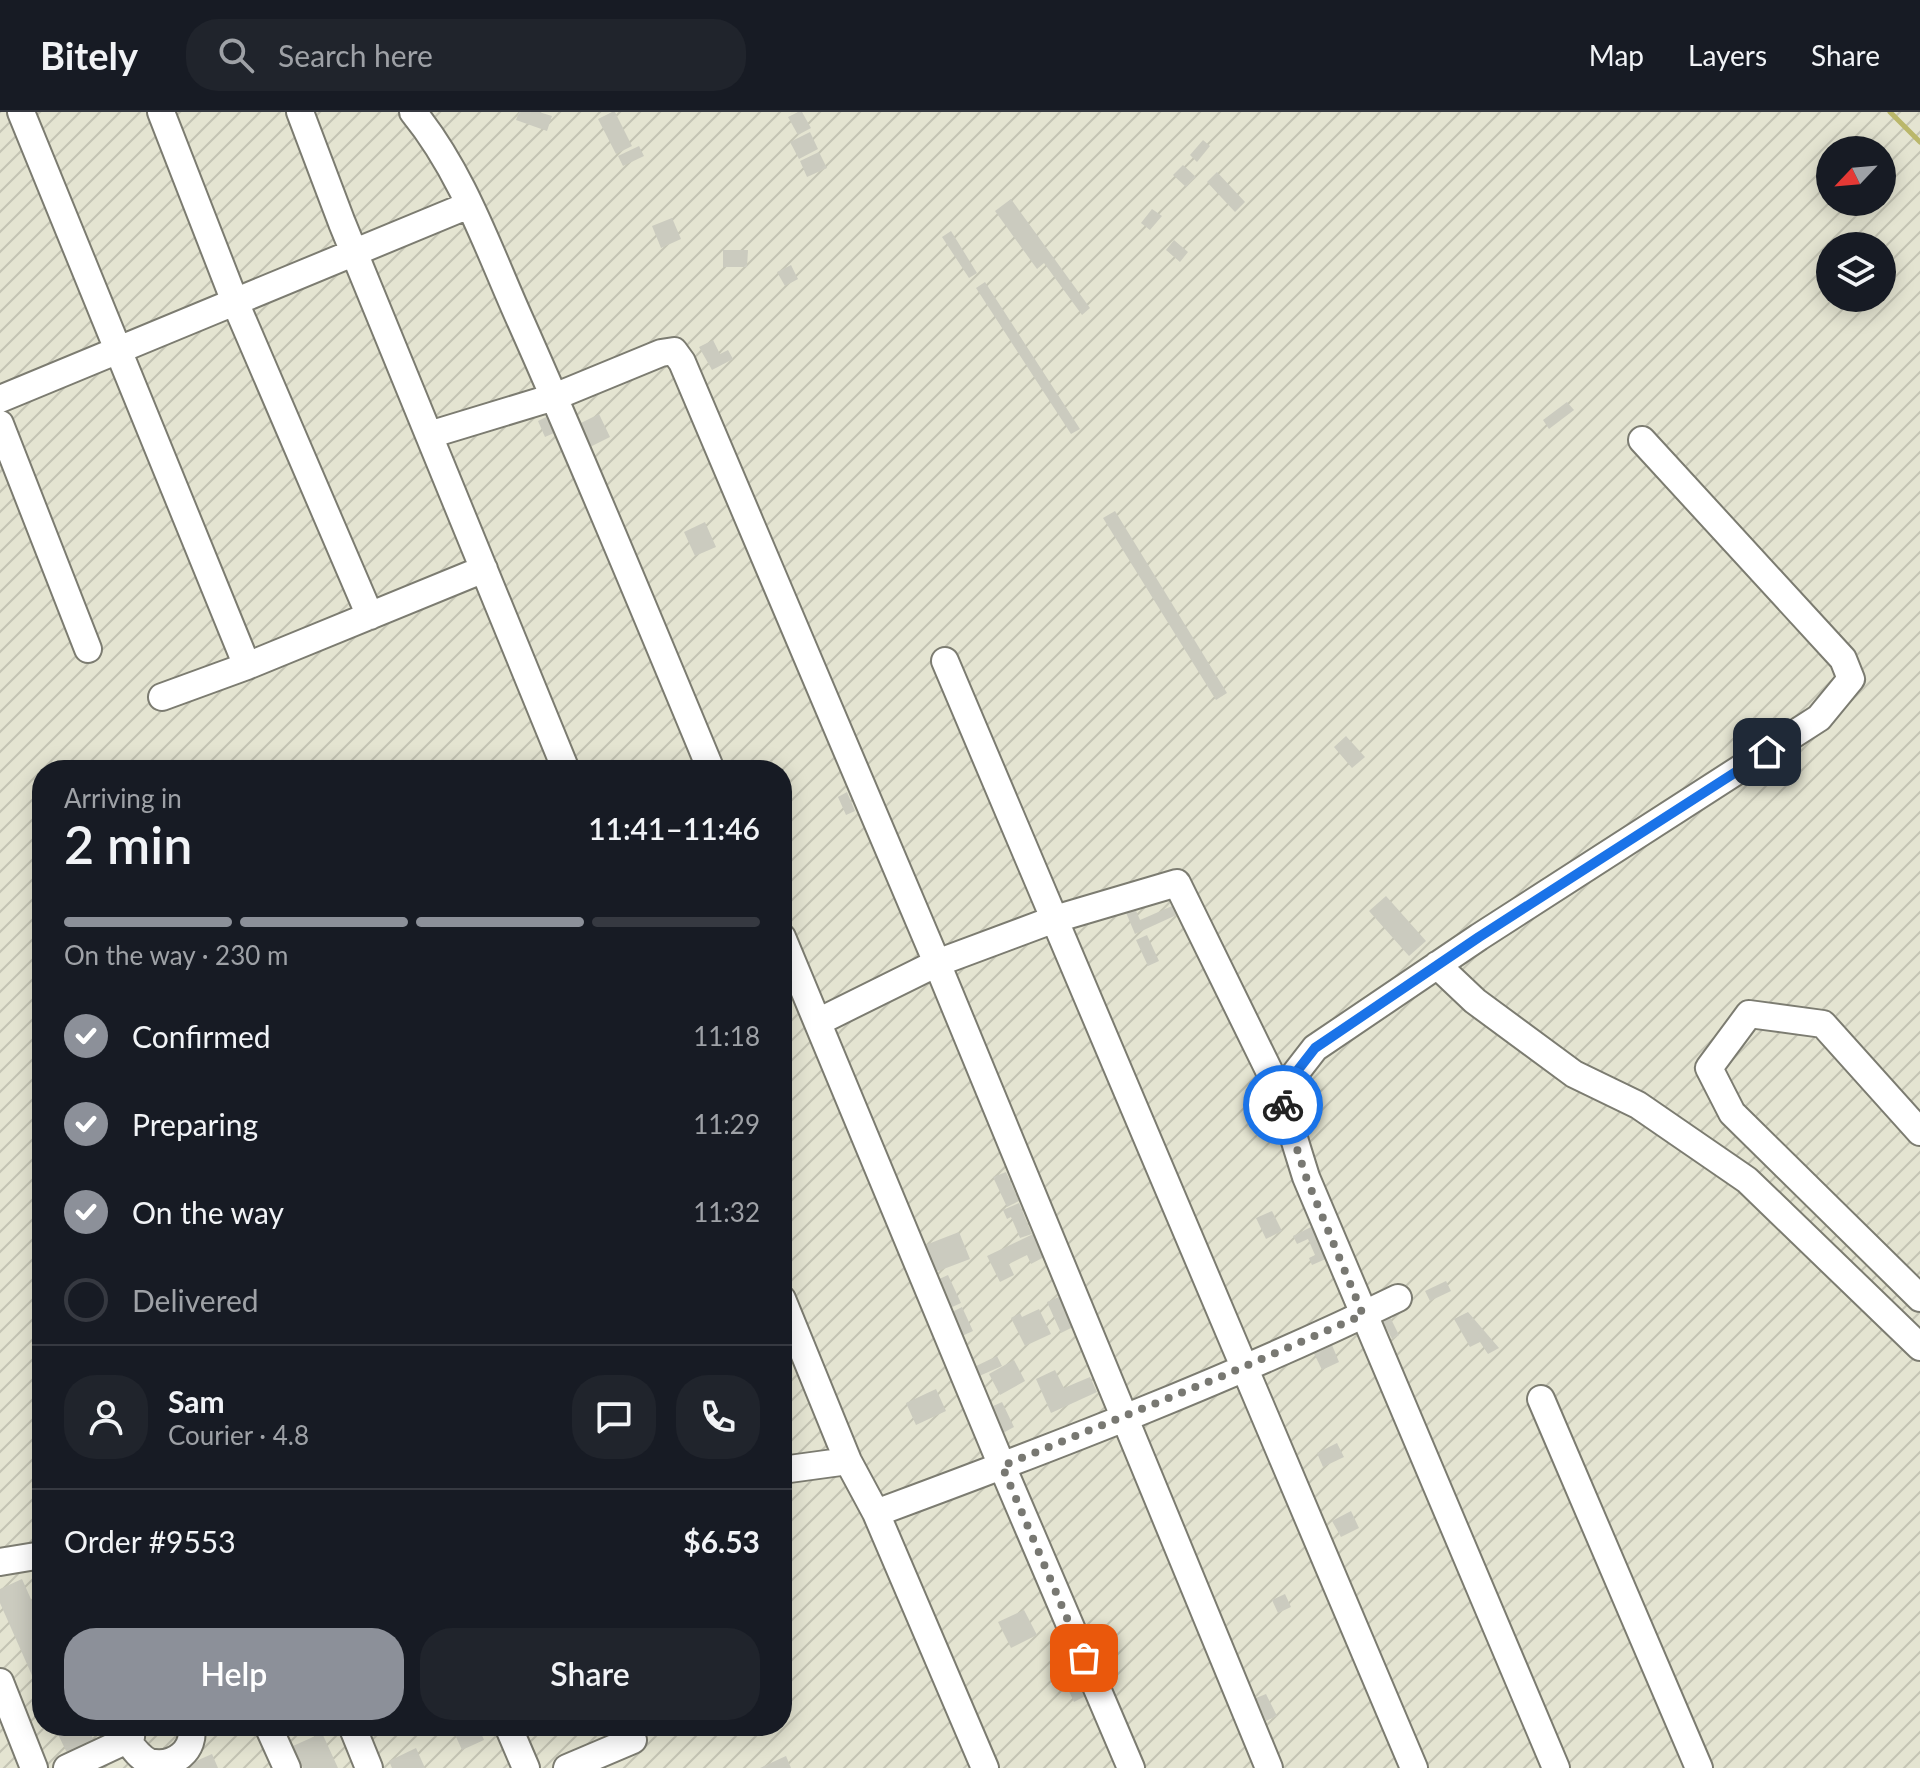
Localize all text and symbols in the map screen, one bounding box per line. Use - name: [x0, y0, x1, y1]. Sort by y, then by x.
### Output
- search box: [186, 19, 746, 91]
- text: Bitely: [40, 32, 138, 78]
- icon: search: [214, 33, 258, 77]
- text: Search here: [278, 37, 433, 73]
- text: Map: [1589, 38, 1644, 72]
- text: Layers: [1688, 38, 1767, 72]
- text: Share: [1811, 38, 1880, 72]
- north arrow: [1816, 136, 1896, 216]
- map controls: [1816, 136, 1896, 312]
- button: layers: [1816, 232, 1896, 312]
- pin: [1733, 718, 1801, 786]
- icon: home: [1745, 730, 1789, 774]
- text: Arriving in: [64, 782, 182, 814]
- text: 11:41–11:46: [588, 810, 760, 846]
- text: 2 min: [64, 813, 192, 875]
- text: On the way · 230 m: [64, 939, 288, 971]
- icon: check: [64, 1014, 108, 1058]
- text: Confirmed: [132, 1018, 271, 1054]
- text: 11:18: [693, 1020, 760, 1052]
- courier: [1243, 1065, 1323, 1145]
- icon: bike: [1261, 1083, 1305, 1127]
- icon: check: [64, 1102, 108, 1146]
- text: Preparing: [132, 1106, 258, 1142]
- text: 11:29: [693, 1108, 760, 1140]
- icon: check: [64, 1190, 108, 1234]
- text: On the way: [132, 1194, 284, 1230]
- text: 11:32: [693, 1196, 760, 1228]
- text: Delivered: [132, 1282, 259, 1318]
- button: person: [64, 1375, 148, 1459]
- button: chat: [572, 1375, 656, 1459]
- button: phone: [676, 1375, 760, 1459]
- text: Sam: [168, 1383, 225, 1419]
- text: Courier · 4.8: [168, 1419, 309, 1451]
- text: Order #9553: [64, 1523, 236, 1559]
- text: $6.53: [683, 1523, 760, 1559]
- pin: [1050, 1624, 1118, 1692]
- button: Help: [64, 1628, 404, 1720]
- button: Share: [420, 1628, 760, 1720]
- icon: bag: [1062, 1636, 1106, 1680]

